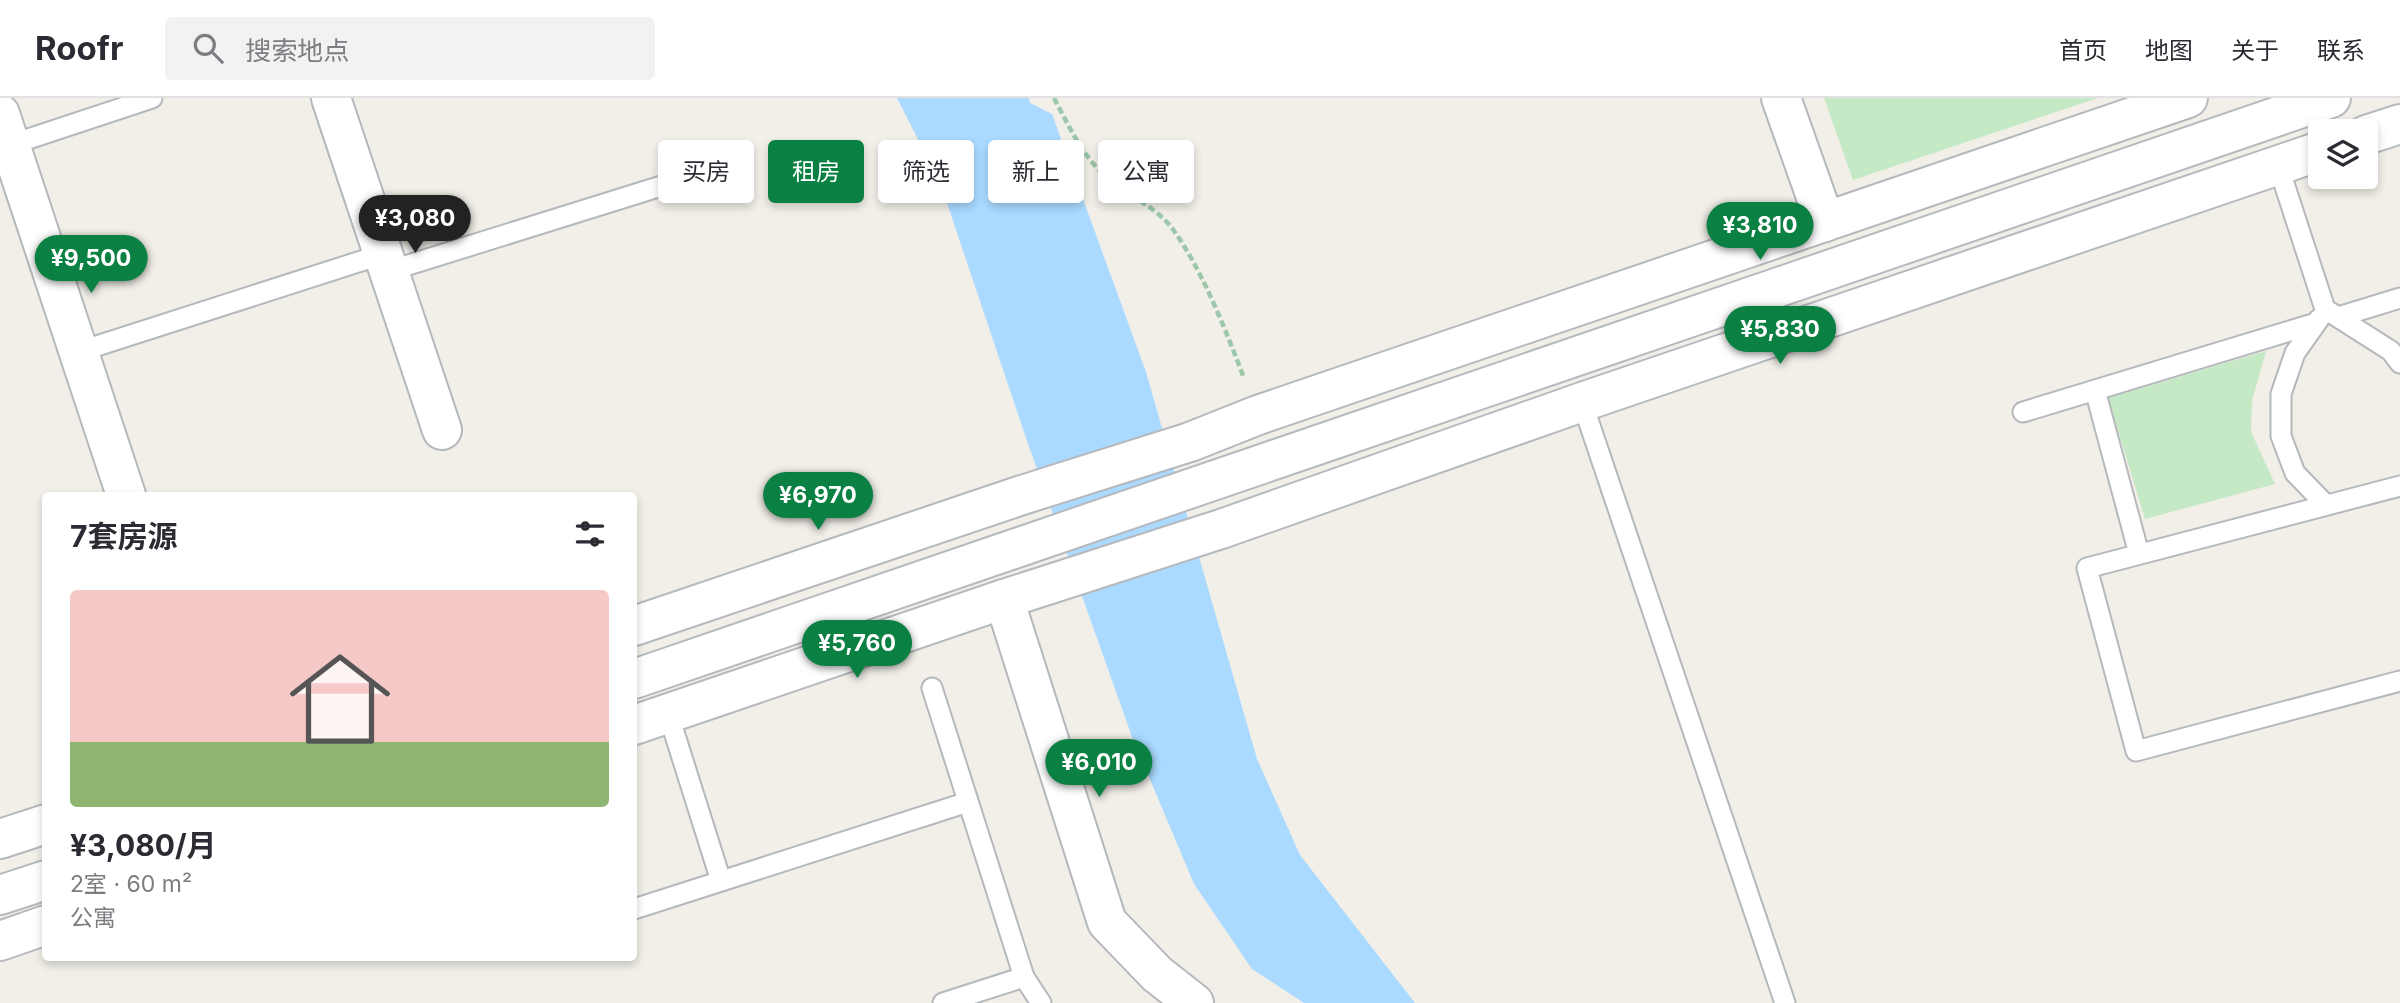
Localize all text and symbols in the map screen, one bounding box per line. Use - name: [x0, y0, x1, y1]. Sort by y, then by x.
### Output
- search box: [165, 17, 655, 80]
- text: Roofr: [35, 28, 123, 68]
- icon: search: [189, 29, 227, 67]
- text: 搜索地点: [245, 35, 349, 66]
- text: 首页: [2059, 36, 2107, 65]
- text: 地图: [2145, 36, 2193, 65]
- text: 关于: [2231, 36, 2279, 65]
- text: 联系: [2317, 36, 2365, 65]
- map controls: [2308, 119, 2378, 189]
- button: layers: [2308, 119, 2378, 189]
- chip: 买房: [658, 140, 754, 203]
- chip: 租房: [768, 140, 864, 203]
- chip: 筛选: [878, 140, 974, 203]
- chip: 新上: [988, 140, 1084, 203]
- chip: 公寓: [1098, 140, 1194, 203]
- pin: ¥3,080: [358, 195, 472, 255]
- pin: ¥3,810: [1703, 202, 1817, 262]
- text: ¥3,080: [375, 204, 455, 232]
- text: ¥3,810: [1723, 211, 1797, 239]
- pin: ¥9,500: [34, 236, 148, 295]
- text: ¥9,500: [51, 244, 131, 272]
- pin: ¥5,830: [1723, 306, 1837, 366]
- text: ¥5,830: [1740, 315, 1820, 343]
- pin: ¥6,970: [761, 472, 875, 532]
- text: ¥6,970: [779, 481, 857, 509]
- icon: filters: [571, 515, 609, 553]
- text: 7套房源: [70, 518, 177, 554]
- pin: ¥5,760: [800, 620, 914, 680]
- text: ¥5,760: [818, 629, 896, 657]
- icon: home: [277, 636, 403, 762]
- pin: ¥6,010: [1042, 740, 1156, 799]
- text: ¥6,010: [1061, 748, 1137, 776]
- text: ¥3,080/月: [70, 827, 217, 863]
- text: 2室 · 60 m²: [70, 870, 192, 898]
- text: 公寓: [70, 904, 116, 932]

